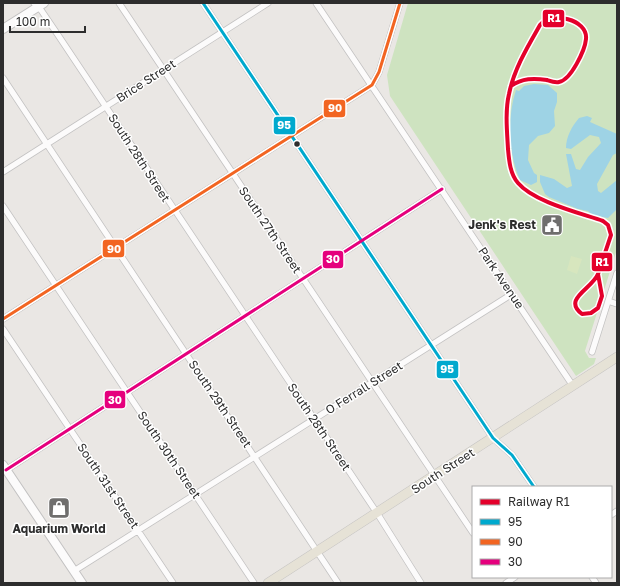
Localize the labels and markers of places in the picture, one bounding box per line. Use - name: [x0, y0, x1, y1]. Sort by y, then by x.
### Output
- unlabelled marker: [292, 139, 302, 149]
- public building icon: Jenk's Rest: [539, 212, 565, 238]
- place label: Jenk's Rest: [468, 217, 536, 232]
- shop icon: Aquarium World: [46, 495, 72, 521]
- place label: Aquarium World: [12, 521, 106, 536]

